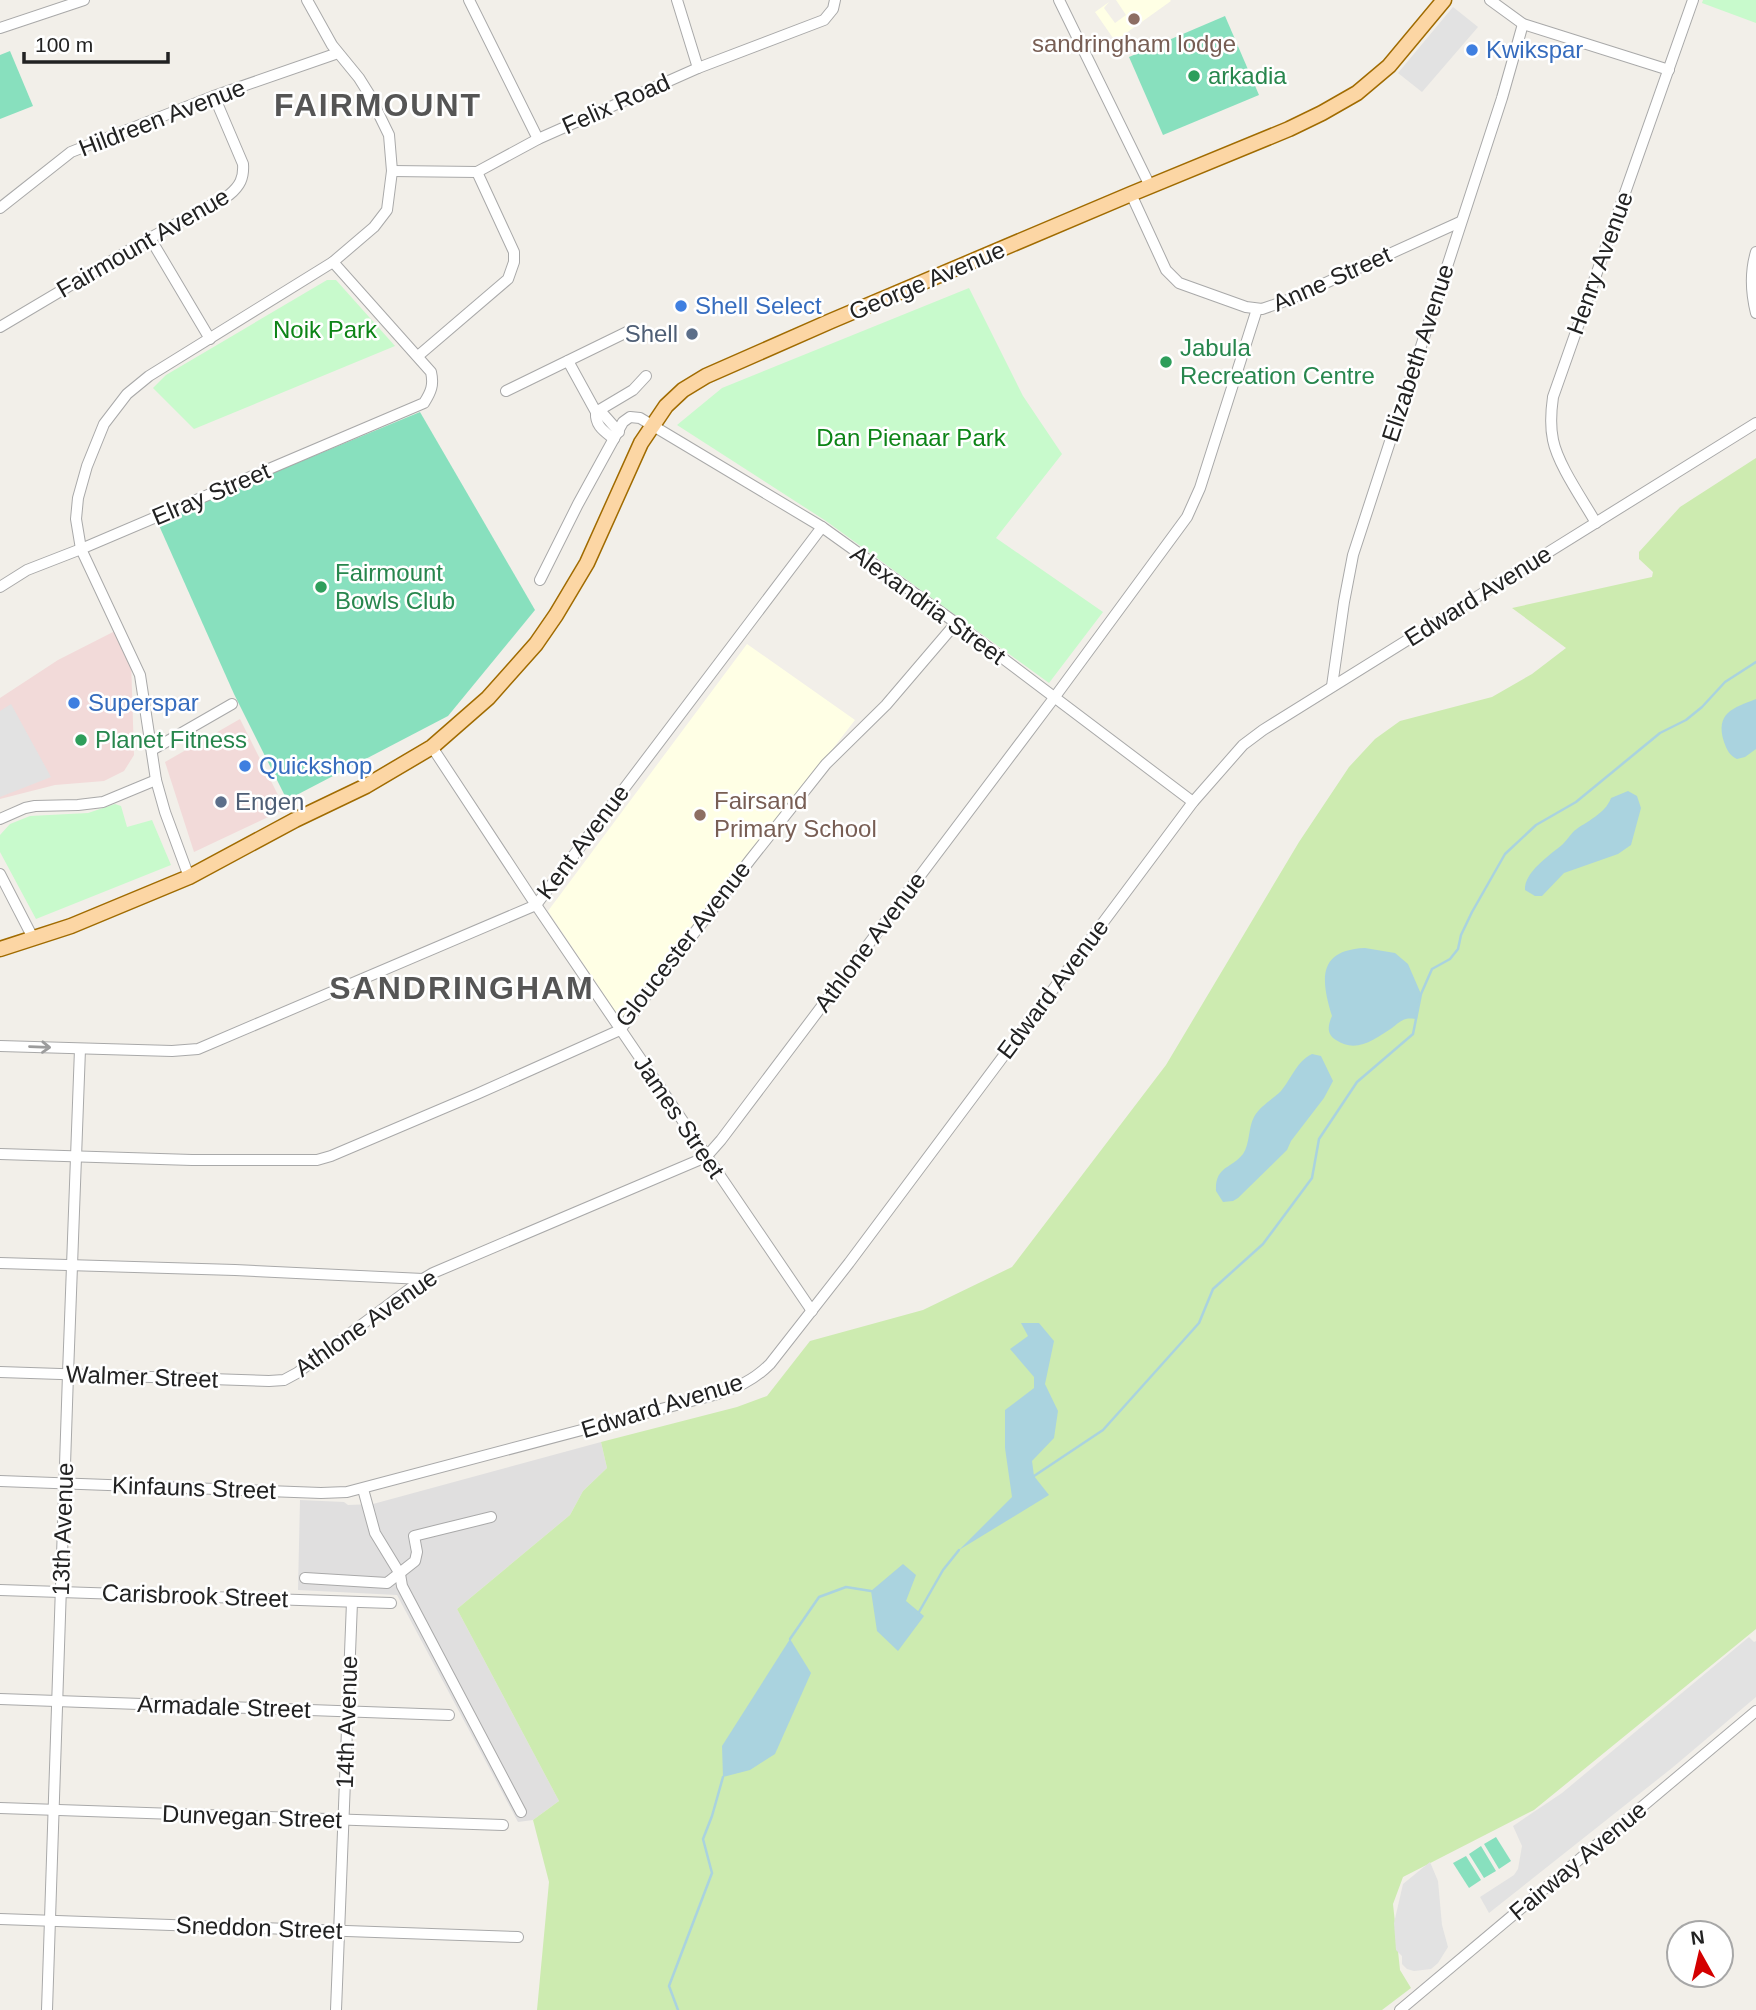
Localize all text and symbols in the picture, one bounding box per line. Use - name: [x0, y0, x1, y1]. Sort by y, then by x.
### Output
- marker: sandringham lodge: [1126, 11, 1142, 27]
- scale bar: [24, 21, 168, 65]
- place label: sandringham lodge: [1032, 30, 1236, 57]
- text: 100 m: [35, 33, 93, 56]
- place label: Kwikspar: [1486, 36, 1583, 63]
- marker: Kwikspar: [1464, 42, 1480, 58]
- place label: arkadia: [1208, 62, 1287, 89]
- street label: Felix Road: [558, 68, 674, 139]
- marker: arkadia: [1186, 68, 1202, 84]
- street label: Hildreen Avenue: [75, 73, 249, 162]
- district label: FAIRMOUNT: [274, 87, 482, 123]
- street label: Fairmount Avenue: [52, 182, 234, 303]
- street label: Henry Avenue: [1561, 188, 1638, 338]
- street label: George Avenue: [845, 236, 1009, 325]
- street label: Anne Street: [1268, 240, 1395, 317]
- street label: Elizabeth Avenue: [1376, 261, 1459, 445]
- place label: Shell Select: [695, 292, 822, 319]
- marker: Shell Select: [673, 298, 689, 314]
- park label: Noik Park: [273, 316, 378, 343]
- place label: Shell: [625, 320, 678, 347]
- marker: Shell: [684, 326, 700, 342]
- place label: Jabula Recreation Centre: [1180, 334, 1375, 389]
- marker: Jabula Recreation Centre: [1158, 354, 1174, 370]
- park label: Dan Pienaar Park: [816, 424, 1007, 451]
- street label: Elray Street: [148, 456, 274, 530]
- street label: Alexandria Street: [846, 540, 1011, 670]
- street label: Edward Avenue: [1399, 540, 1556, 651]
- place label: Fairmount Bowls Club: [335, 559, 455, 614]
- marker: Fairmount Bowls Club: [313, 579, 329, 595]
- place label: Superspar: [88, 689, 199, 716]
- marker: Superspar: [66, 695, 82, 711]
- place label: Planet Fitness: [95, 726, 247, 753]
- marker: Planet Fitness: [73, 732, 89, 748]
- place label: Quickshop: [259, 752, 372, 779]
- marker: Quickshop: [237, 758, 253, 774]
- street label: Kent Avenue: [531, 779, 634, 904]
- place label: Fairsand Primary School: [714, 787, 877, 842]
- place label: Engen: [235, 788, 304, 815]
- marker: Engen: [213, 794, 229, 810]
- marker: Fairsand Primary School: [692, 807, 708, 823]
- street label: Gloucester Avenue: [610, 856, 756, 1032]
- street label: Athlone Avenue: [808, 867, 931, 1017]
- street label: Edward Avenue: [991, 914, 1114, 1064]
- district label: SANDRINGHAM: [329, 970, 595, 1006]
- one-way arrow: [28, 1041, 51, 1054]
- street label: James Street: [629, 1051, 730, 1183]
- street label: Athlone Avenue: [289, 1263, 442, 1382]
- street label: Walmer Street: [65, 1360, 219, 1393]
- street label: Edward Avenue: [578, 1368, 746, 1443]
- street label: 13th Avenue: [47, 1462, 78, 1596]
- street label: Kinfauns Street: [112, 1471, 277, 1504]
- street label: Carisbrook Street: [101, 1579, 289, 1612]
- street label: 14th Avenue: [331, 1655, 362, 1789]
- street label: Armadale Street: [137, 1690, 311, 1723]
- street label: Fairway Avenue: [1504, 1796, 1652, 1926]
- street label: Dunvegan Street: [162, 1800, 343, 1833]
- street label: Sneddon Street: [175, 1911, 343, 1944]
- north arrow: [1665, 1919, 1735, 1989]
- text: N: [1689, 1926, 1706, 1949]

